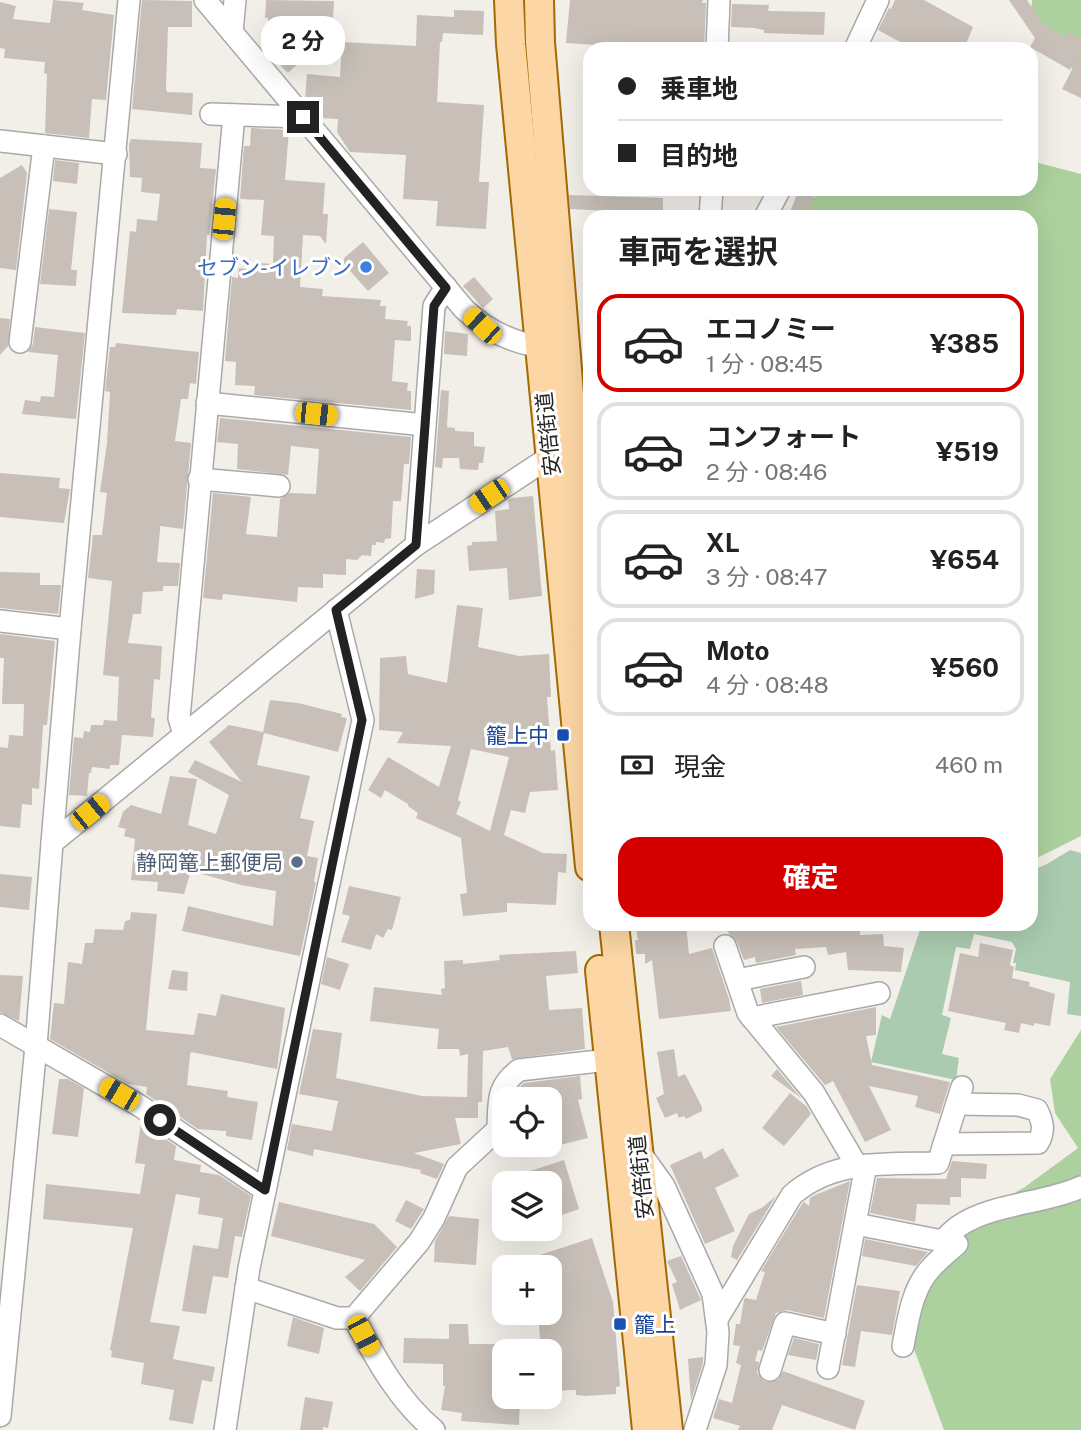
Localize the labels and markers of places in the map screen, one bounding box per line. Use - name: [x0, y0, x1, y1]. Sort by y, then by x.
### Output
- place label: セブン-イレブン: [197, 255, 352, 280]
- marker: セブン-イレブン: [358, 259, 374, 275]
- place label: 籠上中: [486, 723, 549, 748]
- marker: 籠上中: [555, 727, 571, 743]
- place label: 静岡篭上郵便局: [136, 850, 283, 875]
- marker: 静岡篭上郵便局: [289, 854, 305, 870]
- place label: 籠上: [634, 1312, 676, 1337]
- marker: 籠上: [612, 1316, 628, 1332]

